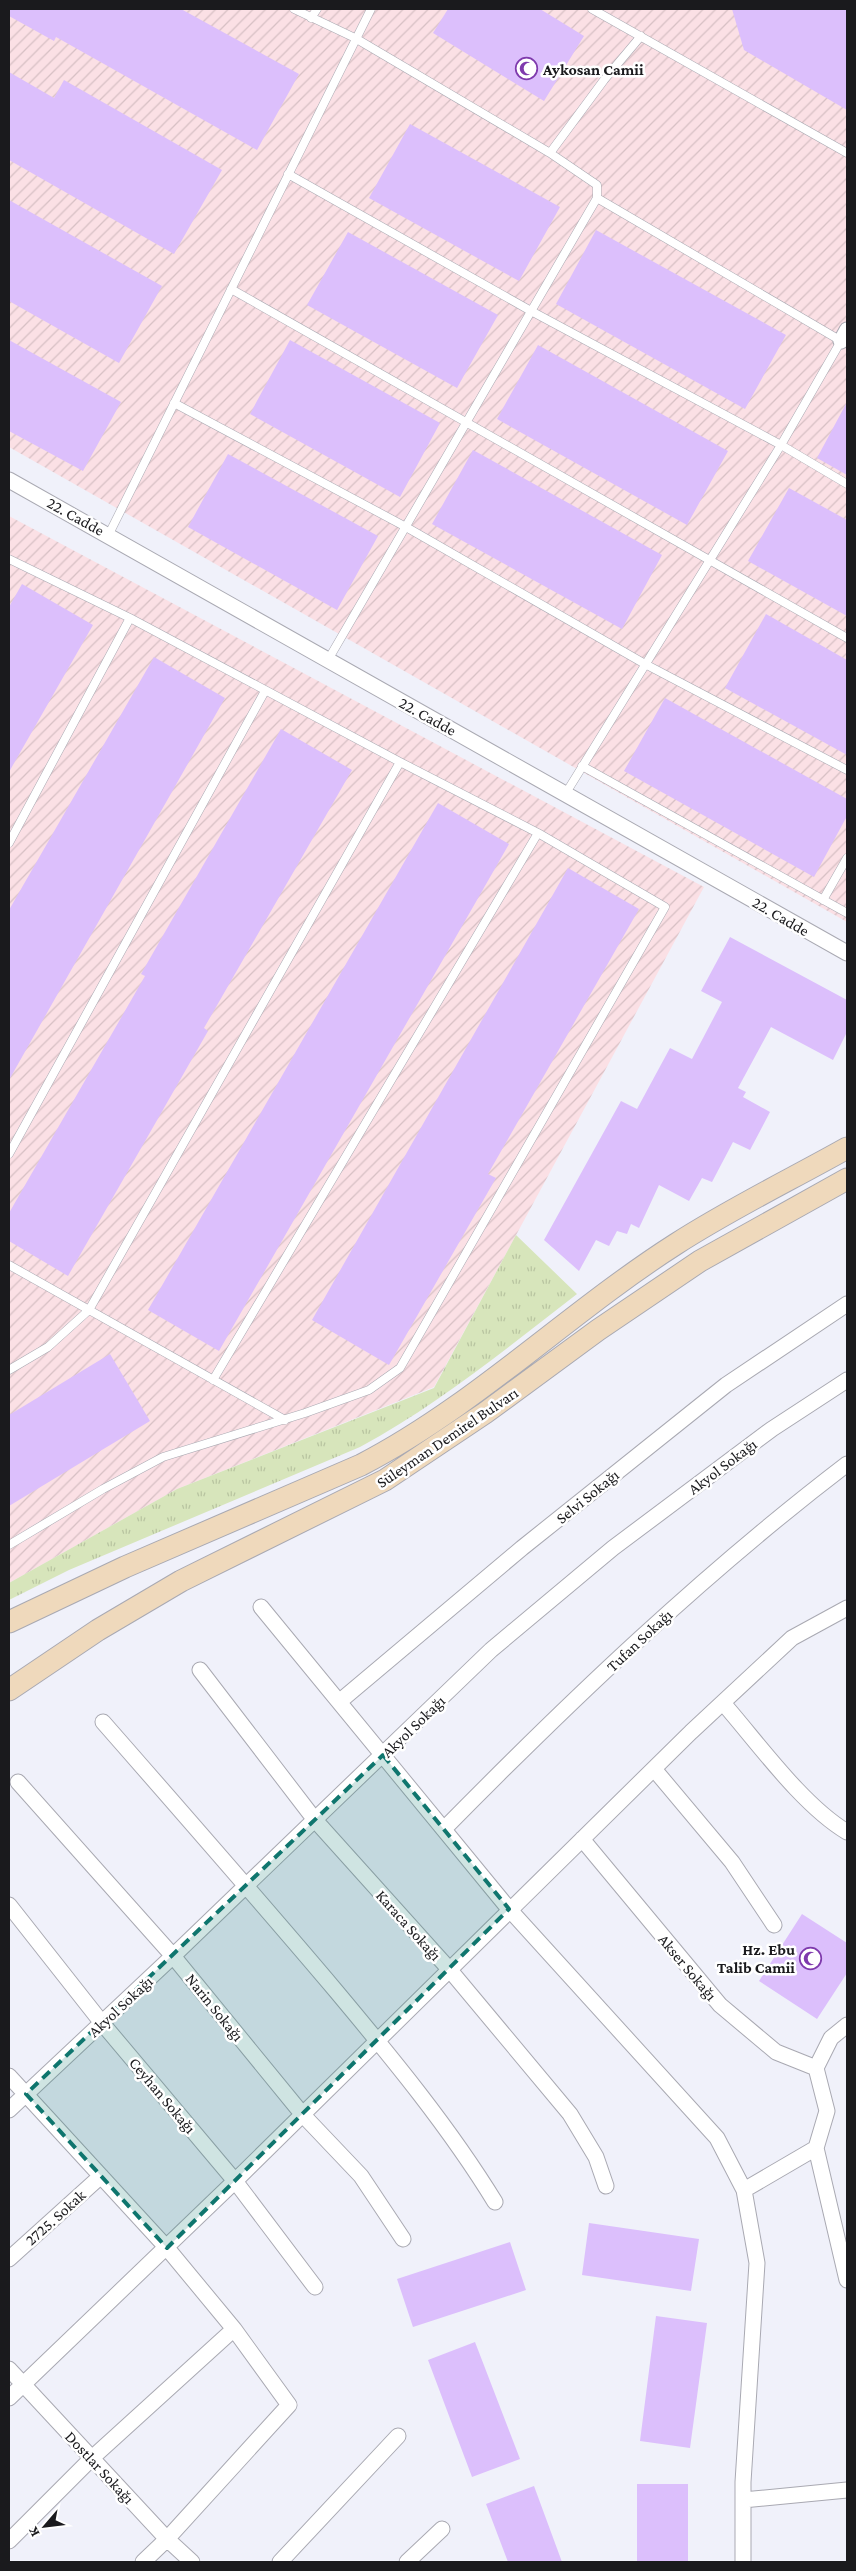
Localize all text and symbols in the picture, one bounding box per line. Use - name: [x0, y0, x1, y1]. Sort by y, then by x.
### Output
- mosque icon: Aykosan Camii: [515, 57, 539, 81]
- place label: Aykosan Camii: [542, 61, 644, 78]
- street label: 22. Cadde: [44, 494, 107, 539]
- street label: 22. Cadde: [396, 694, 459, 739]
- street label: 22. Cadde: [749, 893, 812, 939]
- street label: Süleyman Demirel Bulvarı: [373, 1384, 522, 1492]
- street label: Akyol Sokağı: [685, 1435, 760, 1498]
- street label: Selvi Sokağı: [553, 1466, 623, 1528]
- street label: Tufan Sokağı: [603, 1606, 676, 1676]
- street label: Akyol Sokağı: [378, 1692, 449, 1761]
- street label: Karaca Sokağı: [372, 1887, 445, 1965]
- street label: Akser Sokağı: [654, 1931, 720, 2004]
- place label: Hz. Ebu Talib Camii: [717, 1941, 795, 1976]
- mosque icon: Hz. Ebu Talib Camii: [799, 1946, 823, 1970]
- street label: Narin Sokağı: [182, 1970, 247, 2045]
- street label: Akyol Sokağı: [85, 1972, 157, 2041]
- street label: Ceyhan Sokağı: [125, 2054, 199, 2137]
- street label: 2725. Sokak: [22, 2186, 89, 2249]
- street label: Dostlar Sokağı: [61, 2428, 137, 2508]
- north arrow: [20, 2501, 70, 2551]
- text: K: [24, 2523, 43, 2540]

